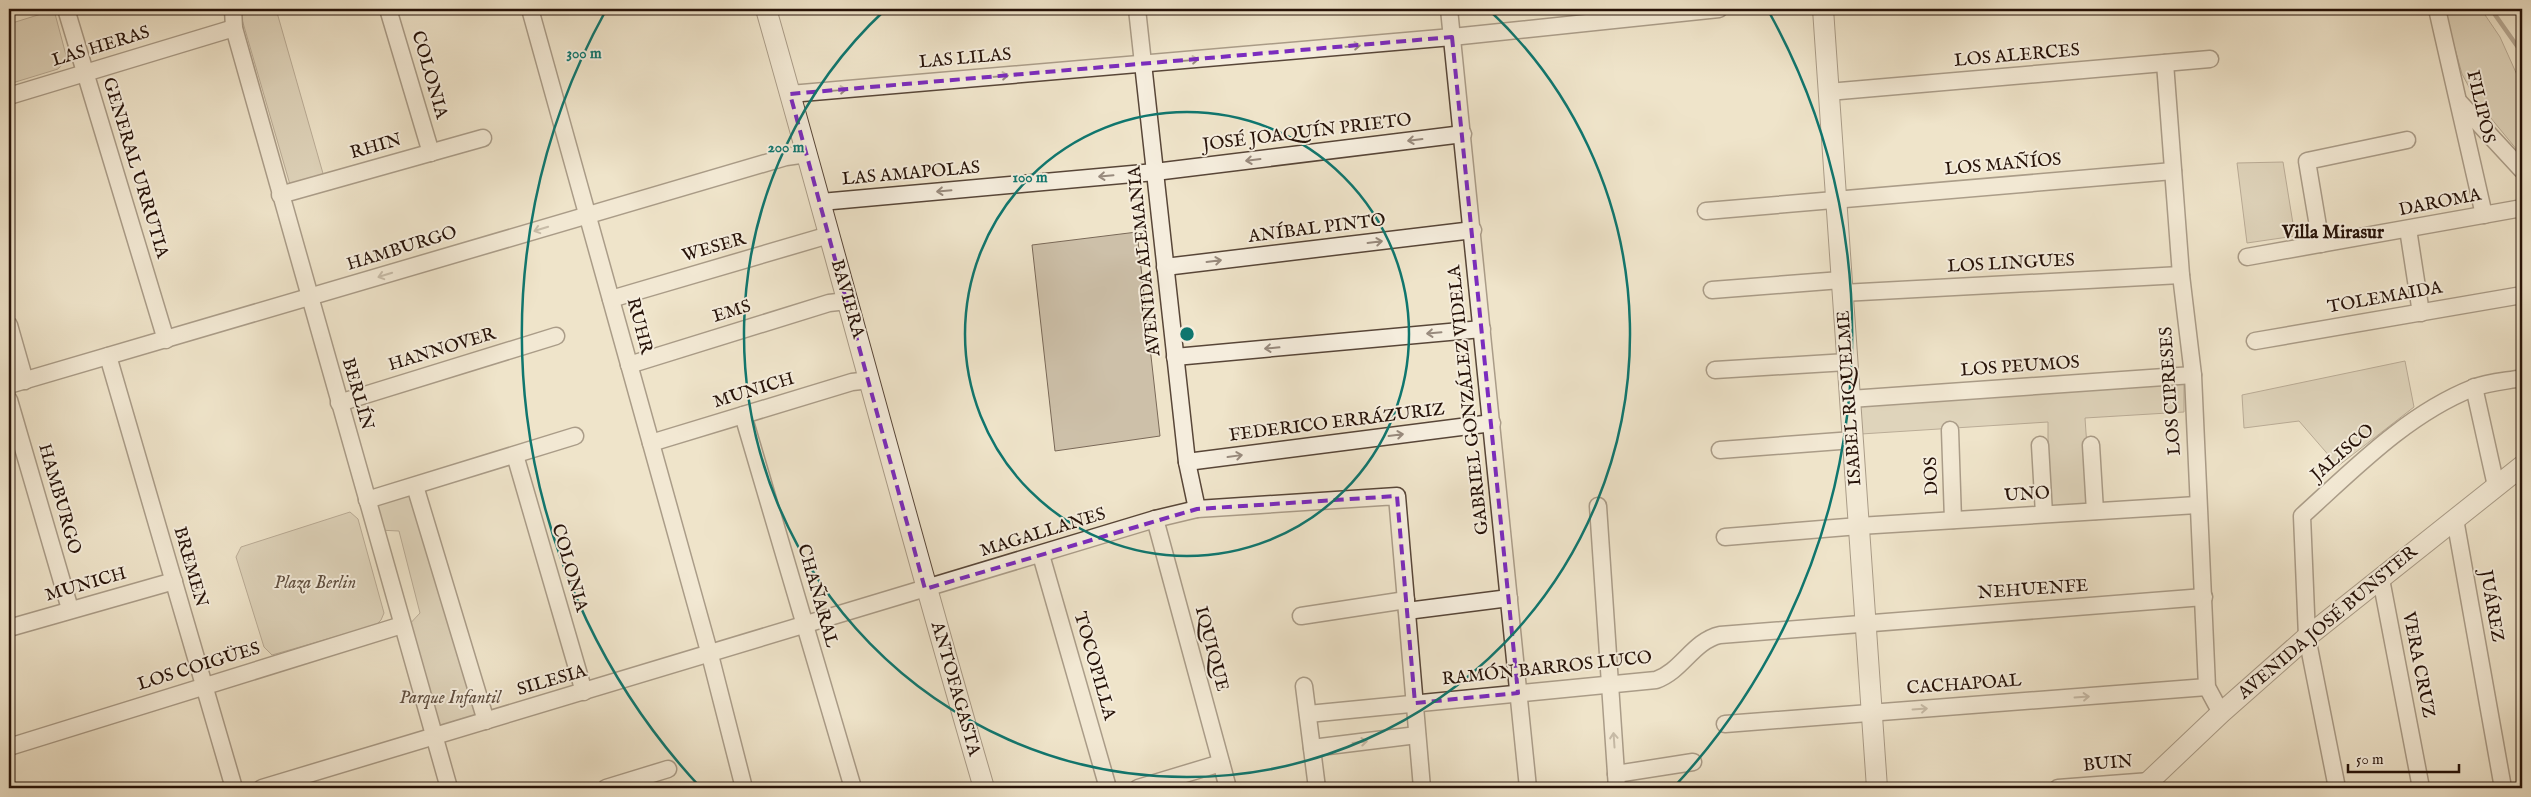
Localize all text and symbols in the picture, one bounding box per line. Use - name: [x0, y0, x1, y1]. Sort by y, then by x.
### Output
- street label: LAS HERAS: [49, 21, 153, 73]
- street label: COLONIA: [405, 28, 453, 122]
- street label: LOS ALERCES: [1953, 39, 2081, 73]
- one-way arrow: [1345, 41, 1361, 51]
- street label: LAS LILAS: [918, 43, 1012, 75]
- text: 300 m: [566, 44, 602, 63]
- one-way arrow: [1183, 55, 1199, 64]
- street label: FILIPOS: [2460, 68, 2500, 146]
- one-way arrow: [993, 71, 1009, 81]
- street label: GENERAL URRUTIA: [97, 75, 174, 262]
- one-way arrow: [831, 85, 847, 94]
- street label: JOSÉ JOAQUÍN PRIETO: [1199, 107, 1413, 157]
- street label: RHIN: [348, 129, 405, 165]
- one-way arrow: [1407, 135, 1423, 145]
- text: 200 m: [768, 138, 805, 157]
- street label: LOS MAÑÍOS: [1943, 146, 2062, 182]
- one-way arrow: [1246, 155, 1262, 165]
- street label: LAS AMAPOLAS: [841, 157, 981, 191]
- street label: AVENIDA ALEMANIA: [1123, 164, 1167, 358]
- text: 100 m: [1012, 168, 1048, 187]
- one-way arrow: [1098, 171, 1114, 181]
- street label: DAROMA: [2397, 184, 2484, 222]
- one-way arrow: [937, 186, 953, 196]
- street label: ANÍBAL PINTO: [1246, 207, 1387, 249]
- street label: HAMBURGO: [344, 221, 460, 277]
- district label: Villa Mirasur: [2281, 221, 2385, 245]
- one-way arrow: [533, 224, 549, 234]
- street label: WESER: [680, 228, 750, 268]
- one-way arrow: [1367, 237, 1383, 247]
- street label: LOS LINGUES: [1947, 249, 2075, 279]
- one-way arrow: [1205, 256, 1221, 266]
- street label: BAVIERA: [825, 257, 869, 342]
- street label: GABRIEL GONZÁLEZ VIDELA: [1441, 263, 1495, 536]
- one-way arrow: [378, 271, 394, 281]
- street label: TOLEMAIDA: [2326, 276, 2445, 319]
- street label: RUHR: [620, 295, 658, 358]
- street label: EMS: [710, 295, 754, 329]
- street label: ISABEL RIQUELME: [1832, 310, 1868, 486]
- street label: HANNOVER: [386, 322, 500, 377]
- centre of rings: [1178, 325, 1196, 343]
- street label: LOS CIPRESES: [2155, 326, 2187, 456]
- one-way arrow: [1426, 328, 1442, 338]
- one-way arrow: [1264, 343, 1280, 353]
- street label: LOS PEUMOS: [1960, 351, 2080, 383]
- street label: BERLÍN: [336, 355, 380, 433]
- street label: MUNICH: [711, 368, 797, 414]
- street label: FEDERICO ERRÁZURIZ: [1228, 396, 1447, 448]
- street label: JALISCO: [2305, 419, 2380, 488]
- one-way arrow: [1388, 430, 1404, 440]
- street label: HAMBURGO: [32, 441, 86, 557]
- one-way arrow: [1227, 450, 1243, 460]
- street label: DOS: [1920, 456, 1944, 496]
- street label: UNO: [2003, 482, 2051, 508]
- street label: MAGALLANES: [977, 503, 1109, 563]
- street label: COLONIA: [545, 521, 593, 615]
- street label: BREMEN: [168, 524, 213, 610]
- street label: AVENIDA JOSÉ BUNSTER: [2231, 539, 2424, 706]
- street label: CHAÑARAL: [791, 541, 845, 651]
- street label: MUNICH: [43, 562, 129, 608]
- street label: JUÁREZ: [2473, 566, 2511, 644]
- park label: Plaza Berlin: [274, 572, 356, 595]
- street label: NEHUENFE: [1977, 575, 2089, 605]
- street label: IQUIQUE: [1189, 604, 1233, 694]
- street label: TOCOPILLA: [1068, 609, 1121, 724]
- street label: VERA CRUZ: [2396, 609, 2440, 720]
- street label: ANTOFAGASTA: [925, 618, 985, 760]
- street label: LOS COIGÜES: [135, 636, 263, 697]
- street label: RAMÓN BARROS LUCO: [1441, 645, 1653, 691]
- street label: SILESIA: [515, 660, 590, 702]
- street label: CACHAPOAL: [1906, 669, 2022, 700]
- park label: Parque Infantil: [399, 687, 502, 710]
- one-way arrow: [2074, 692, 2090, 701]
- one-way arrow: [1912, 704, 1928, 713]
- one-way arrow: [1609, 732, 1618, 748]
- one-way arrow: [1352, 737, 1368, 747]
- scale bar: [2348, 742, 2460, 774]
- street label: BUIN: [2082, 750, 2134, 778]
- text: 50 m: [2356, 750, 2384, 769]

